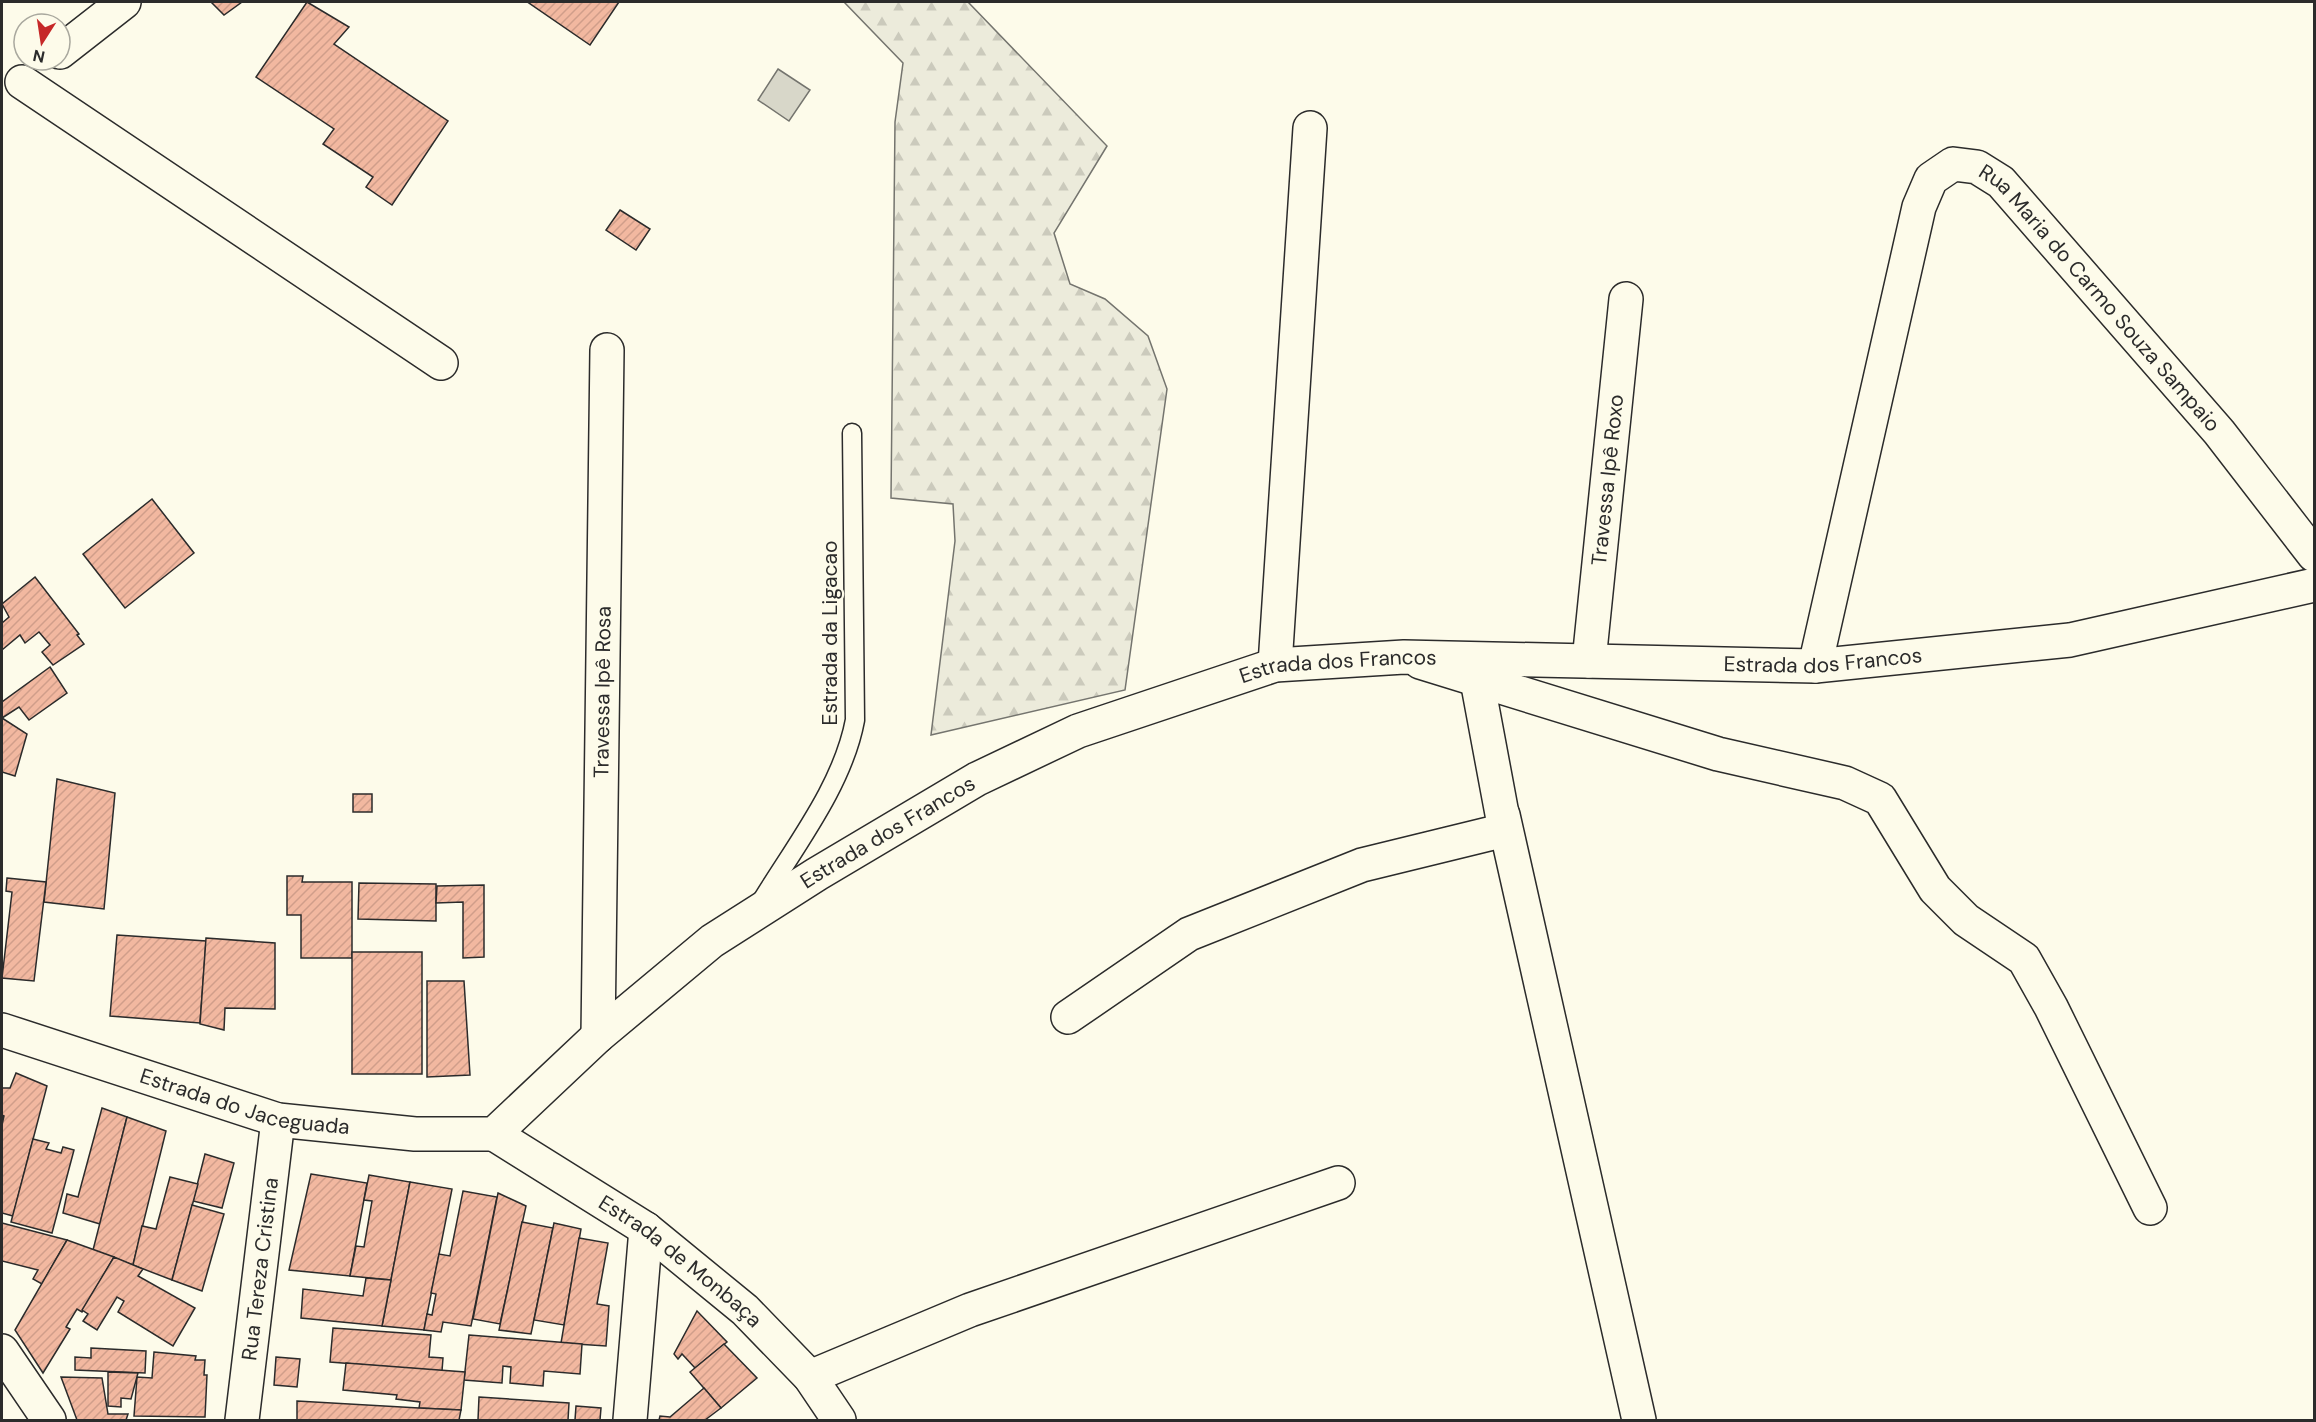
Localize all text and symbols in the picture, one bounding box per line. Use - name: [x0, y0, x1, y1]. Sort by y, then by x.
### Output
- north arrow: [12, 12, 72, 72]
- text: N: [31, 45, 47, 68]
- street label: Rua Maria do Carmo Souza Sampaio: [1974, 158, 2227, 438]
- street label: Travessa Ipê Roxo: [1585, 393, 1630, 567]
- street label: Estrada da Ligacao: [816, 541, 844, 725]
- street label: Travessa Ipê Rosa: [587, 606, 618, 778]
- street label: Estrada dos Francos: [1723, 641, 1923, 680]
- street label: Estrada dos Francos: [1235, 643, 1437, 690]
- street label: Estrada dos Francos: [795, 769, 980, 895]
- street label: Estrada do Jaceguada: [136, 1062, 351, 1141]
- street label: Rua Tereza Cristina: [235, 1176, 285, 1362]
- street label: Estrada de Monbaça: [593, 1189, 768, 1333]

